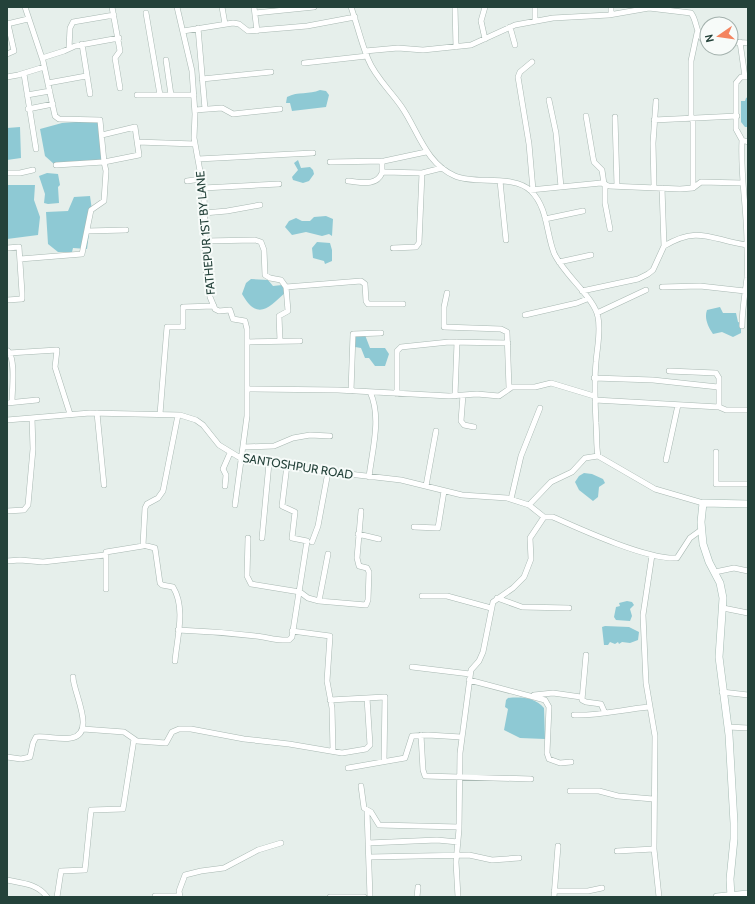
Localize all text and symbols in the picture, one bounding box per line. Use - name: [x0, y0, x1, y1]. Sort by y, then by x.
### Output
- north arrow: [699, 16, 739, 56]
- text: N: [702, 33, 717, 44]
- street label: FATHEPUR 1ST BY LANE: [192, 170, 218, 296]
- street label: SANTOSHPUR ROAD: [242, 450, 355, 482]

